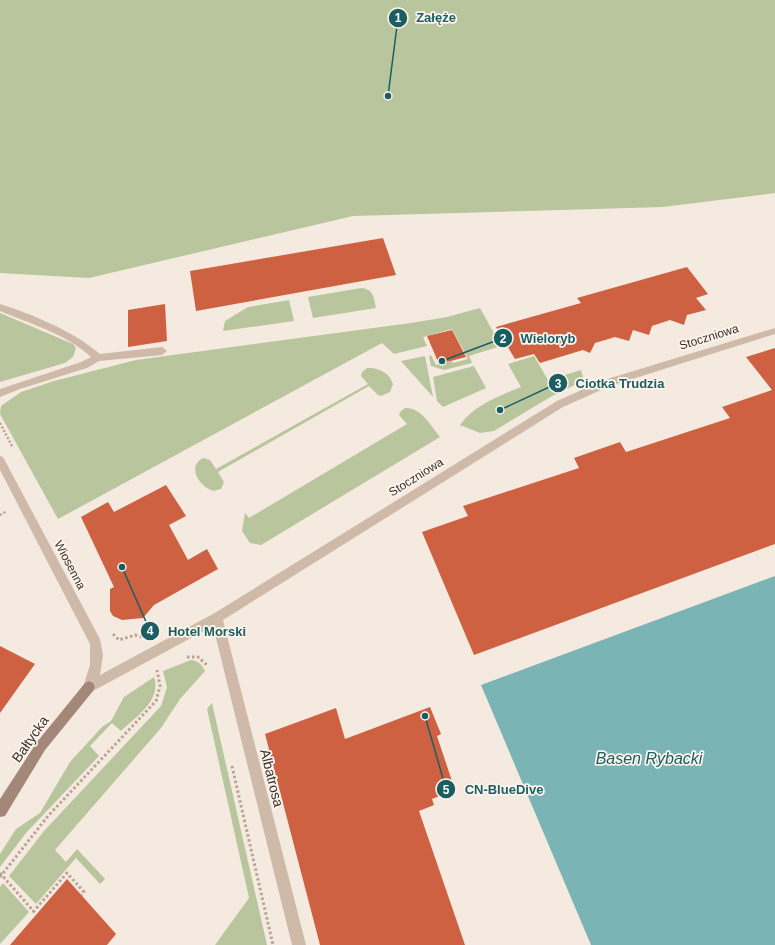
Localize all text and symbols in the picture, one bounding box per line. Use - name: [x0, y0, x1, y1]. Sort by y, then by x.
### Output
- callout: Załęże: [388, 5, 464, 30]
- text: Załęże: [416, 10, 456, 25]
- text: 1: [395, 11, 402, 25]
- street label: Stoczniowa: [678, 321, 741, 353]
- callout: Wieloryb: [493, 326, 584, 351]
- text: Wieloryb: [521, 331, 575, 346]
- text: 2: [500, 332, 507, 346]
- callout: Ciotka Trudzia: [548, 371, 673, 396]
- text: Ciotka Trudzia: [576, 376, 665, 391]
- text: 3: [555, 377, 562, 391]
- street label: Stoczniowa: [386, 455, 446, 499]
- street label: Wiosenna: [51, 538, 89, 592]
- callout: Hotel Morski: [140, 619, 254, 644]
- text: 4: [147, 624, 154, 638]
- text: Hotel Morski: [168, 624, 246, 639]
- street label: Bałtycka: [8, 713, 52, 765]
- street label: Albatrosa: [257, 747, 287, 809]
- water label: Basen Rybacki: [596, 750, 703, 767]
- callout: CN-BlueDive: [436, 777, 551, 802]
- text: CN-BlueDive: [465, 782, 543, 797]
- text: 5: [443, 783, 450, 797]

